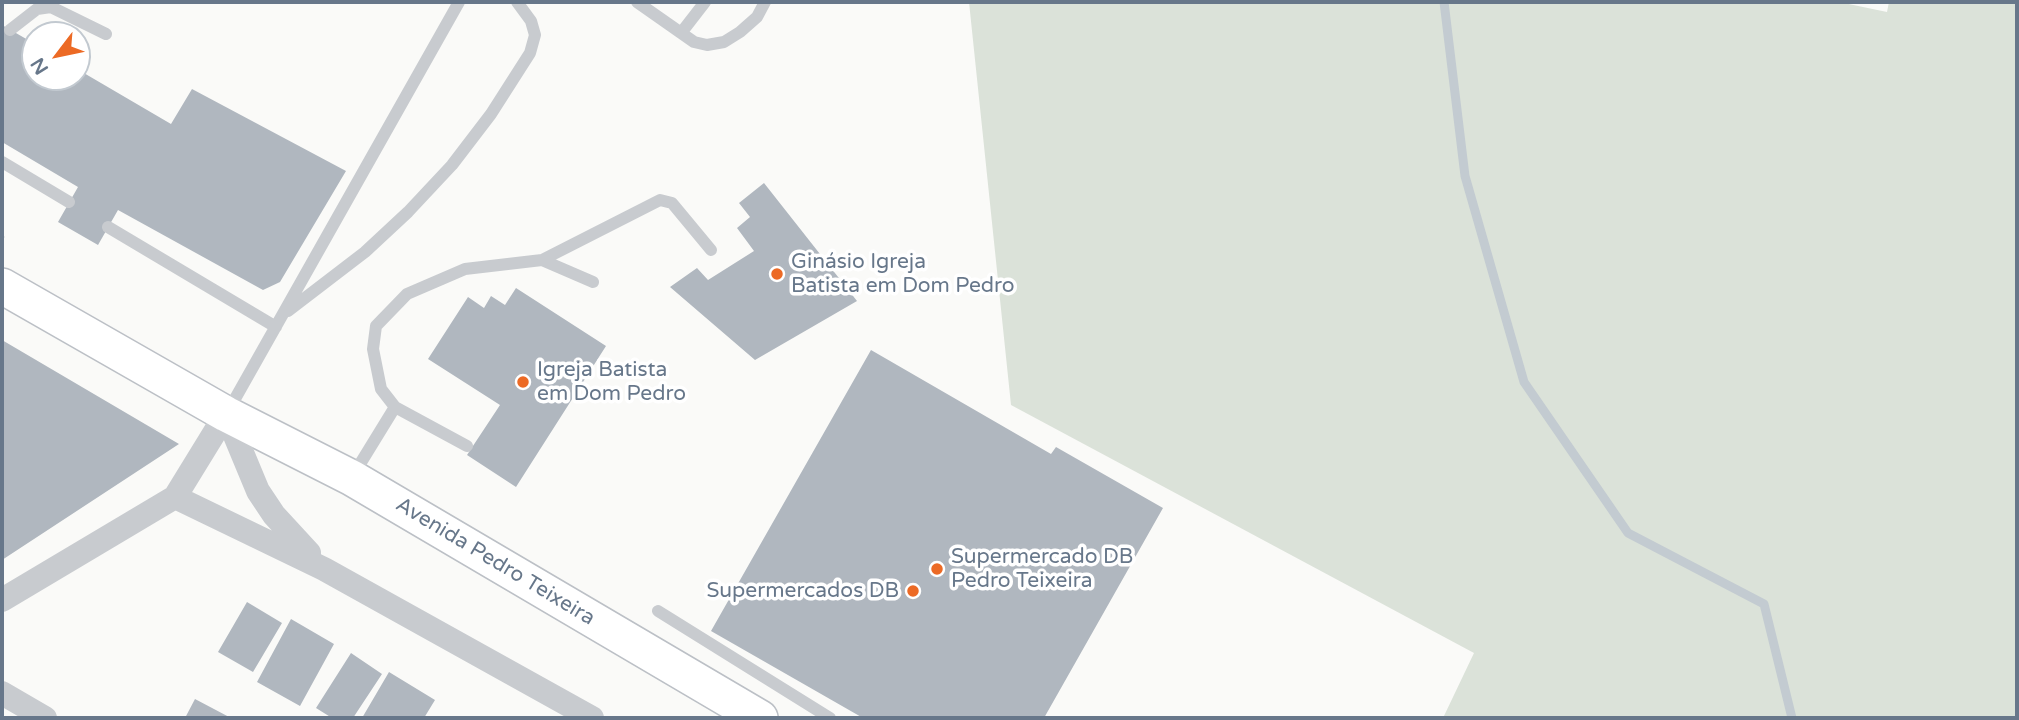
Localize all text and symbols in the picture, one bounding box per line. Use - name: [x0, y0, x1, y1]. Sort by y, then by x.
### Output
- north arrow: [21, 21, 91, 91]
- text: N: [27, 54, 53, 78]
- place label: Ginásio Igreja Batista em Dom Pedro: [791, 249, 1015, 299]
- marker: Ginásio Igreja Batista em Dom Pedro: [769, 266, 785, 282]
- place label: Igreja Batista em Dom Pedro: [537, 357, 686, 407]
- marker: Igreja Batista em Dom Pedro: [515, 374, 531, 390]
- street label: Avenida Pedro Teixeira: [391, 493, 599, 631]
- place label: Supermercado DB Pedro Teixeira: [951, 544, 1133, 594]
- marker: Supermercado DB Pedro Teixeira: [929, 561, 945, 577]
- place label: Supermercados DB: [707, 578, 899, 604]
- marker: Supermercados DB: [905, 583, 921, 599]

